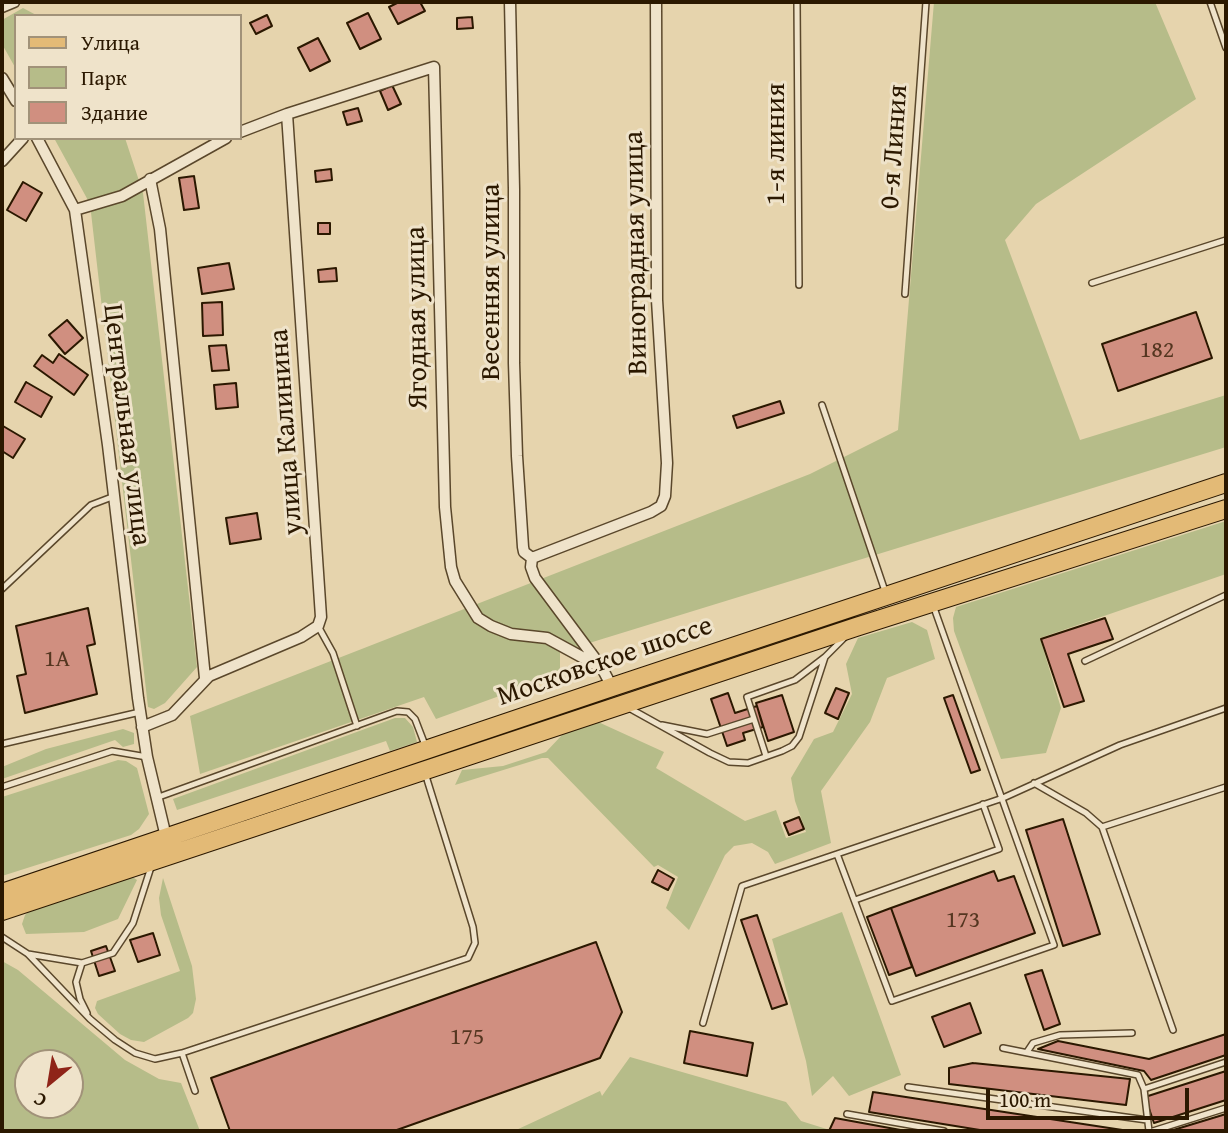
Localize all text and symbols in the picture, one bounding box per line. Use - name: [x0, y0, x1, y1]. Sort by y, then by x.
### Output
- legend: [14, 14, 242, 140]
- text: Улица: [81, 27, 140, 58]
- text: Парк: [81, 62, 127, 93]
- street label: 1-я линия: [760, 83, 794, 205]
- street label: 0-я Линия: [874, 84, 916, 210]
- text: Здание: [81, 97, 148, 128]
- street label: Виноградная улица: [618, 131, 656, 375]
- street label: Весенняя улица: [475, 183, 509, 381]
- street label: Ягодная улица: [400, 226, 436, 410]
- street label: Центральная улица: [94, 302, 158, 548]
- street label: улица Калинина: [263, 328, 311, 536]
- house number: 182: [1140, 337, 1174, 365]
- street label: Московское шоссе: [493, 609, 717, 715]
- house number: 1А: [44, 646, 70, 674]
- house number: 173: [946, 907, 980, 935]
- house number: 175: [450, 1024, 484, 1052]
- north arrow: [14, 1049, 84, 1119]
- scale bar: [990, 1074, 1193, 1118]
- text: 100 m: [999, 1084, 1051, 1115]
- text: С: [28, 1086, 51, 1115]

